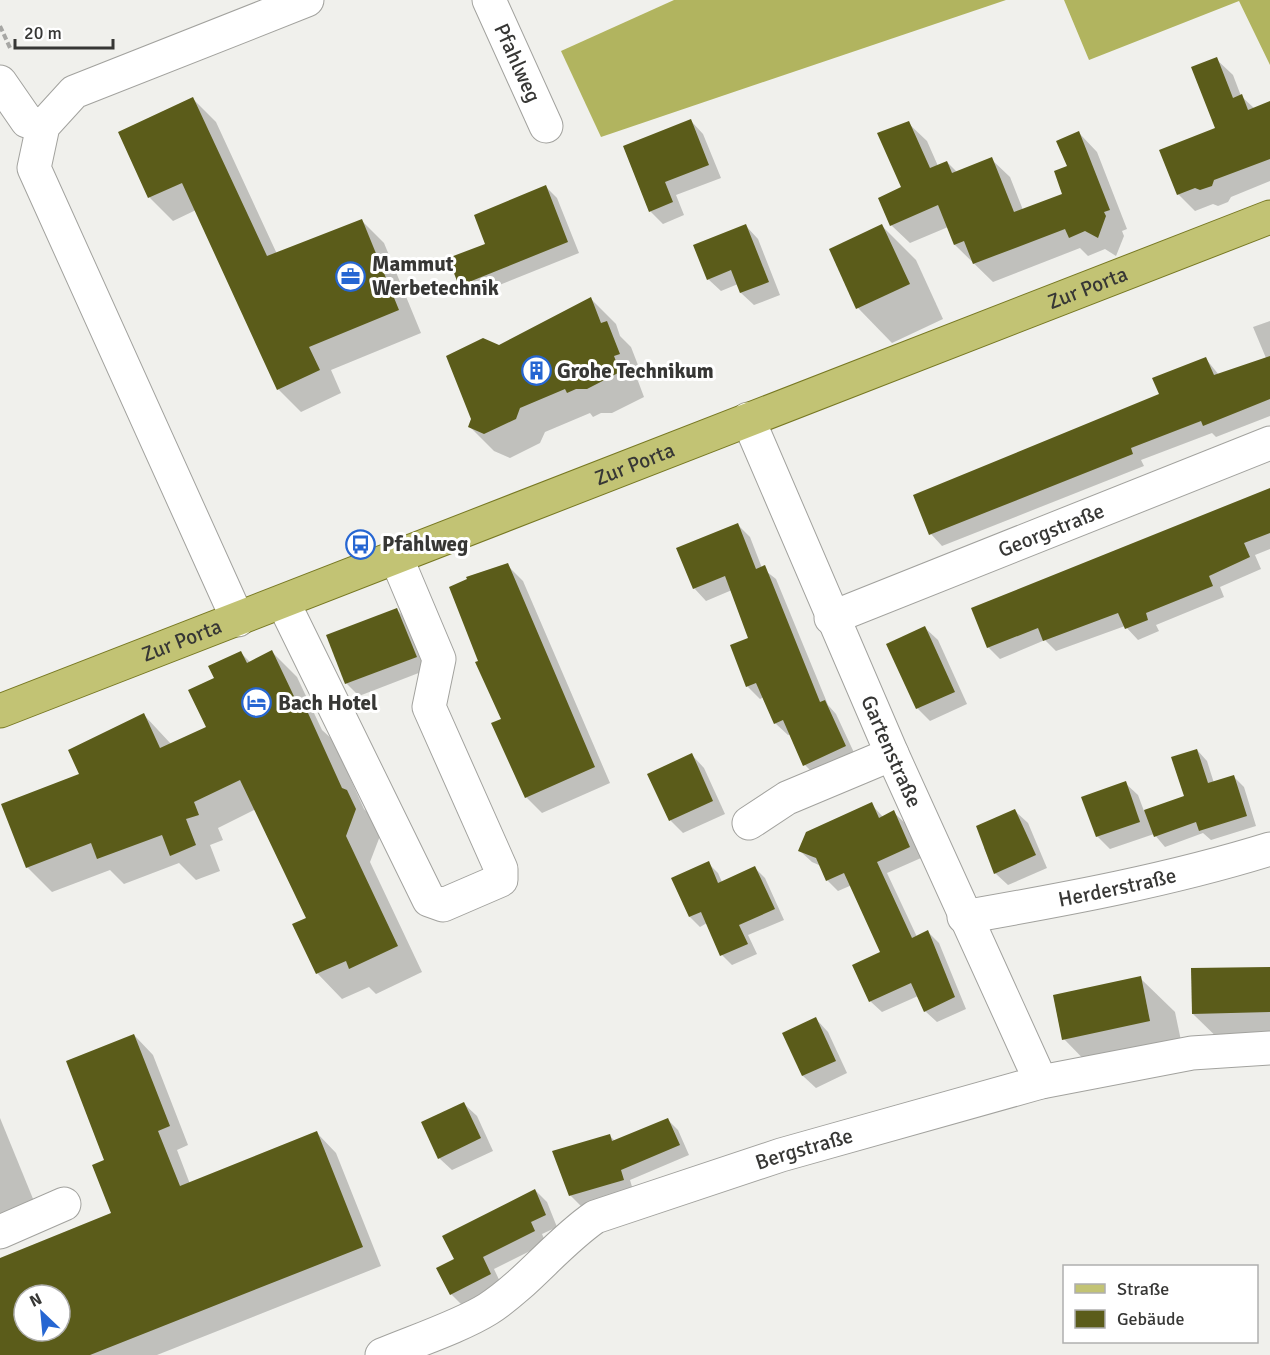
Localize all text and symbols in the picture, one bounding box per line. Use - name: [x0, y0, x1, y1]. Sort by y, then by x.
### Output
- scale bar: [15, 12, 112, 50]
- street label: Pfahlweg: [488, 19, 547, 106]
- text: 20 m: [24, 22, 62, 44]
- place label: Mammut Werbetechnik: [372, 251, 499, 301]
- office icon: Mammut Werbetechnik: [335, 260, 367, 292]
- street label: Zur Porta: [1044, 261, 1131, 315]
- building icon: Grohe Technikum: [520, 355, 552, 387]
- place label: Grohe Technikum: [557, 358, 714, 384]
- street label: Zur Porta: [591, 437, 678, 491]
- street label: Georgstraße: [994, 497, 1108, 563]
- bus stop icon: Pfahlweg: [345, 528, 377, 560]
- place label: Pfahlweg: [382, 531, 468, 557]
- street label: Zur Porta: [138, 613, 225, 668]
- hotel icon: Bach Hotel: [241, 687, 273, 719]
- place label: Bach Hotel: [278, 690, 378, 716]
- street label: Gartenstraße: [855, 691, 928, 812]
- street label: Herderstraße: [1056, 862, 1179, 913]
- street label: Bergstraße: [752, 1122, 856, 1176]
- legend: [1063, 1265, 1258, 1343]
- text: Straße: [1117, 1278, 1169, 1300]
- north arrow: [12, 1283, 72, 1343]
- text: N: [26, 1289, 45, 1312]
- text: Gebäude: [1117, 1308, 1185, 1330]

